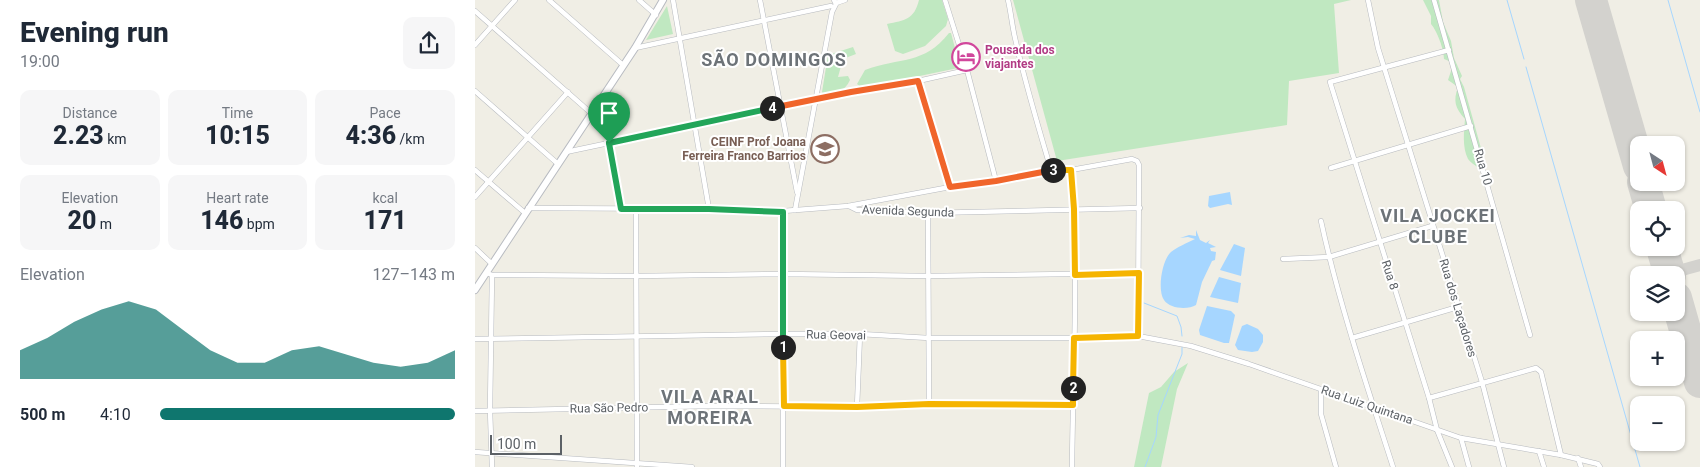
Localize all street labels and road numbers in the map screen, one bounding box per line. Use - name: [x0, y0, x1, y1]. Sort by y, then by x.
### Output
- street label: Rua 10: [1471, 147, 1495, 187]
- street label: Avenida Segunda: [862, 202, 954, 220]
- street label: Rua dos Laçadores: [1436, 257, 1480, 359]
- street label: Rua 8: [1379, 258, 1401, 292]
- street label: Rua Geovai: [806, 327, 866, 343]
- street label: Rua Luiz Quintana: [1319, 383, 1415, 427]
- street label: Rua São Pedro: [570, 400, 648, 416]

